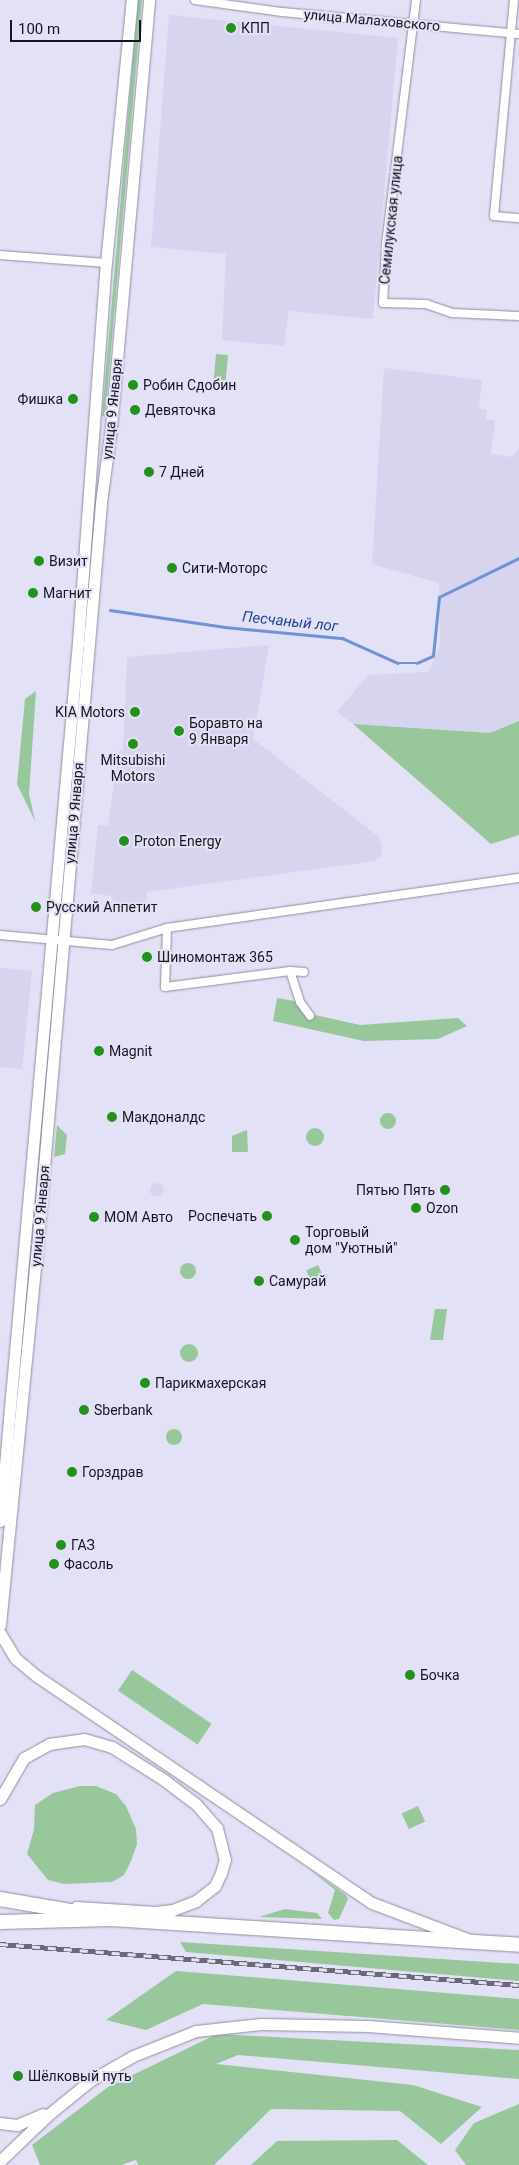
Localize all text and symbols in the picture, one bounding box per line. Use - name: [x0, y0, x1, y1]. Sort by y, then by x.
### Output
- street label: улица Малаховского: [303, 6, 441, 34]
- scale bar: [12, 10, 144, 42]
- text: 100 m: [18, 20, 60, 38]
- place label: КПП: [241, 20, 270, 36]
- marker: КПП: [225, 22, 237, 34]
- street label: Семилукская улица: [376, 155, 406, 285]
- street label: улица 9 Января: [98, 358, 126, 460]
- place label: Робин Сдобин: [143, 377, 236, 393]
- marker: Робин Сдобин: [127, 379, 139, 391]
- place label: Фишка: [18, 391, 63, 407]
- marker: Фишка: [67, 393, 79, 405]
- place label: Девяточка: [145, 402, 216, 418]
- marker: Девяточка: [129, 404, 141, 416]
- place label: 7 Дней: [159, 464, 204, 480]
- marker: 7 Дней: [143, 466, 155, 478]
- place label: Визит: [49, 553, 88, 569]
- marker: Визит: [33, 555, 45, 567]
- place label: Сити-Моторс: [182, 560, 268, 576]
- marker: Сити-Моторс: [166, 562, 178, 574]
- place label: Магнит: [43, 585, 92, 601]
- marker: Магнит: [27, 587, 39, 599]
- water label: Песчаный лог: [241, 608, 339, 636]
- place label: KIA Motors: [55, 704, 125, 720]
- marker: KIA Motors: [129, 706, 141, 718]
- place label: Боравто на 9 Января: [189, 715, 263, 748]
- marker: Боравто на 9 Января: [173, 725, 185, 737]
- marker: Mitsubishi Motors: [127, 738, 139, 750]
- place label: Mitsubishi Motors: [101, 752, 165, 784]
- street label: улица 9 Января: [61, 762, 87, 864]
- place label: Proton Energy: [134, 833, 221, 849]
- marker: Proton Energy: [118, 835, 130, 847]
- place label: Русский Аппетит: [46, 899, 158, 915]
- marker: Русский Аппетит: [30, 901, 42, 913]
- place label: Шиномонтаж 365: [157, 949, 273, 965]
- marker: Шиномонтаж 365: [141, 951, 153, 963]
- place label: Magnit: [109, 1043, 152, 1059]
- marker: Magnit: [93, 1045, 105, 1057]
- place label: Макдоналдс: [122, 1109, 205, 1125]
- marker: Макдоналдс: [106, 1111, 118, 1123]
- street label: улица 9 Января: [27, 1165, 53, 1267]
- place label: Пятью Пять: [356, 1182, 435, 1198]
- marker: Пятью Пять: [439, 1184, 451, 1196]
- place label: Ozon: [426, 1200, 458, 1216]
- marker: Ozon: [410, 1202, 422, 1214]
- place label: Роспечать: [188, 1208, 257, 1224]
- place label: МОМ Авто: [104, 1209, 173, 1225]
- marker: Роспечать: [261, 1210, 273, 1222]
- marker: МОМ Авто: [88, 1211, 100, 1223]
- place label: Торговый дом "Уютный": [305, 1224, 398, 1256]
- marker: Торговый дом "Уютный": [289, 1234, 301, 1246]
- place label: Самурай: [269, 1273, 326, 1289]
- marker: Самурай: [253, 1275, 265, 1287]
- place label: Парикмахерская: [155, 1375, 266, 1391]
- marker: Парикмахерская: [139, 1377, 151, 1389]
- place label: Sberbank: [94, 1402, 153, 1418]
- marker: Sberbank: [78, 1404, 90, 1416]
- place label: Горздрав: [82, 1464, 143, 1480]
- marker: Горздрав: [66, 1466, 78, 1478]
- place label: ГАЗ: [71, 1537, 95, 1553]
- marker: ГАЗ: [55, 1539, 67, 1551]
- place label: Фасоль: [64, 1556, 113, 1572]
- marker: Фасоль: [48, 1558, 60, 1570]
- place label: Бочка: [420, 1667, 460, 1683]
- marker: Бочка: [404, 1669, 416, 1681]
- place label: Шёлковый путь: [28, 2068, 132, 2084]
- marker: Шёлковый путь: [12, 2070, 24, 2082]

